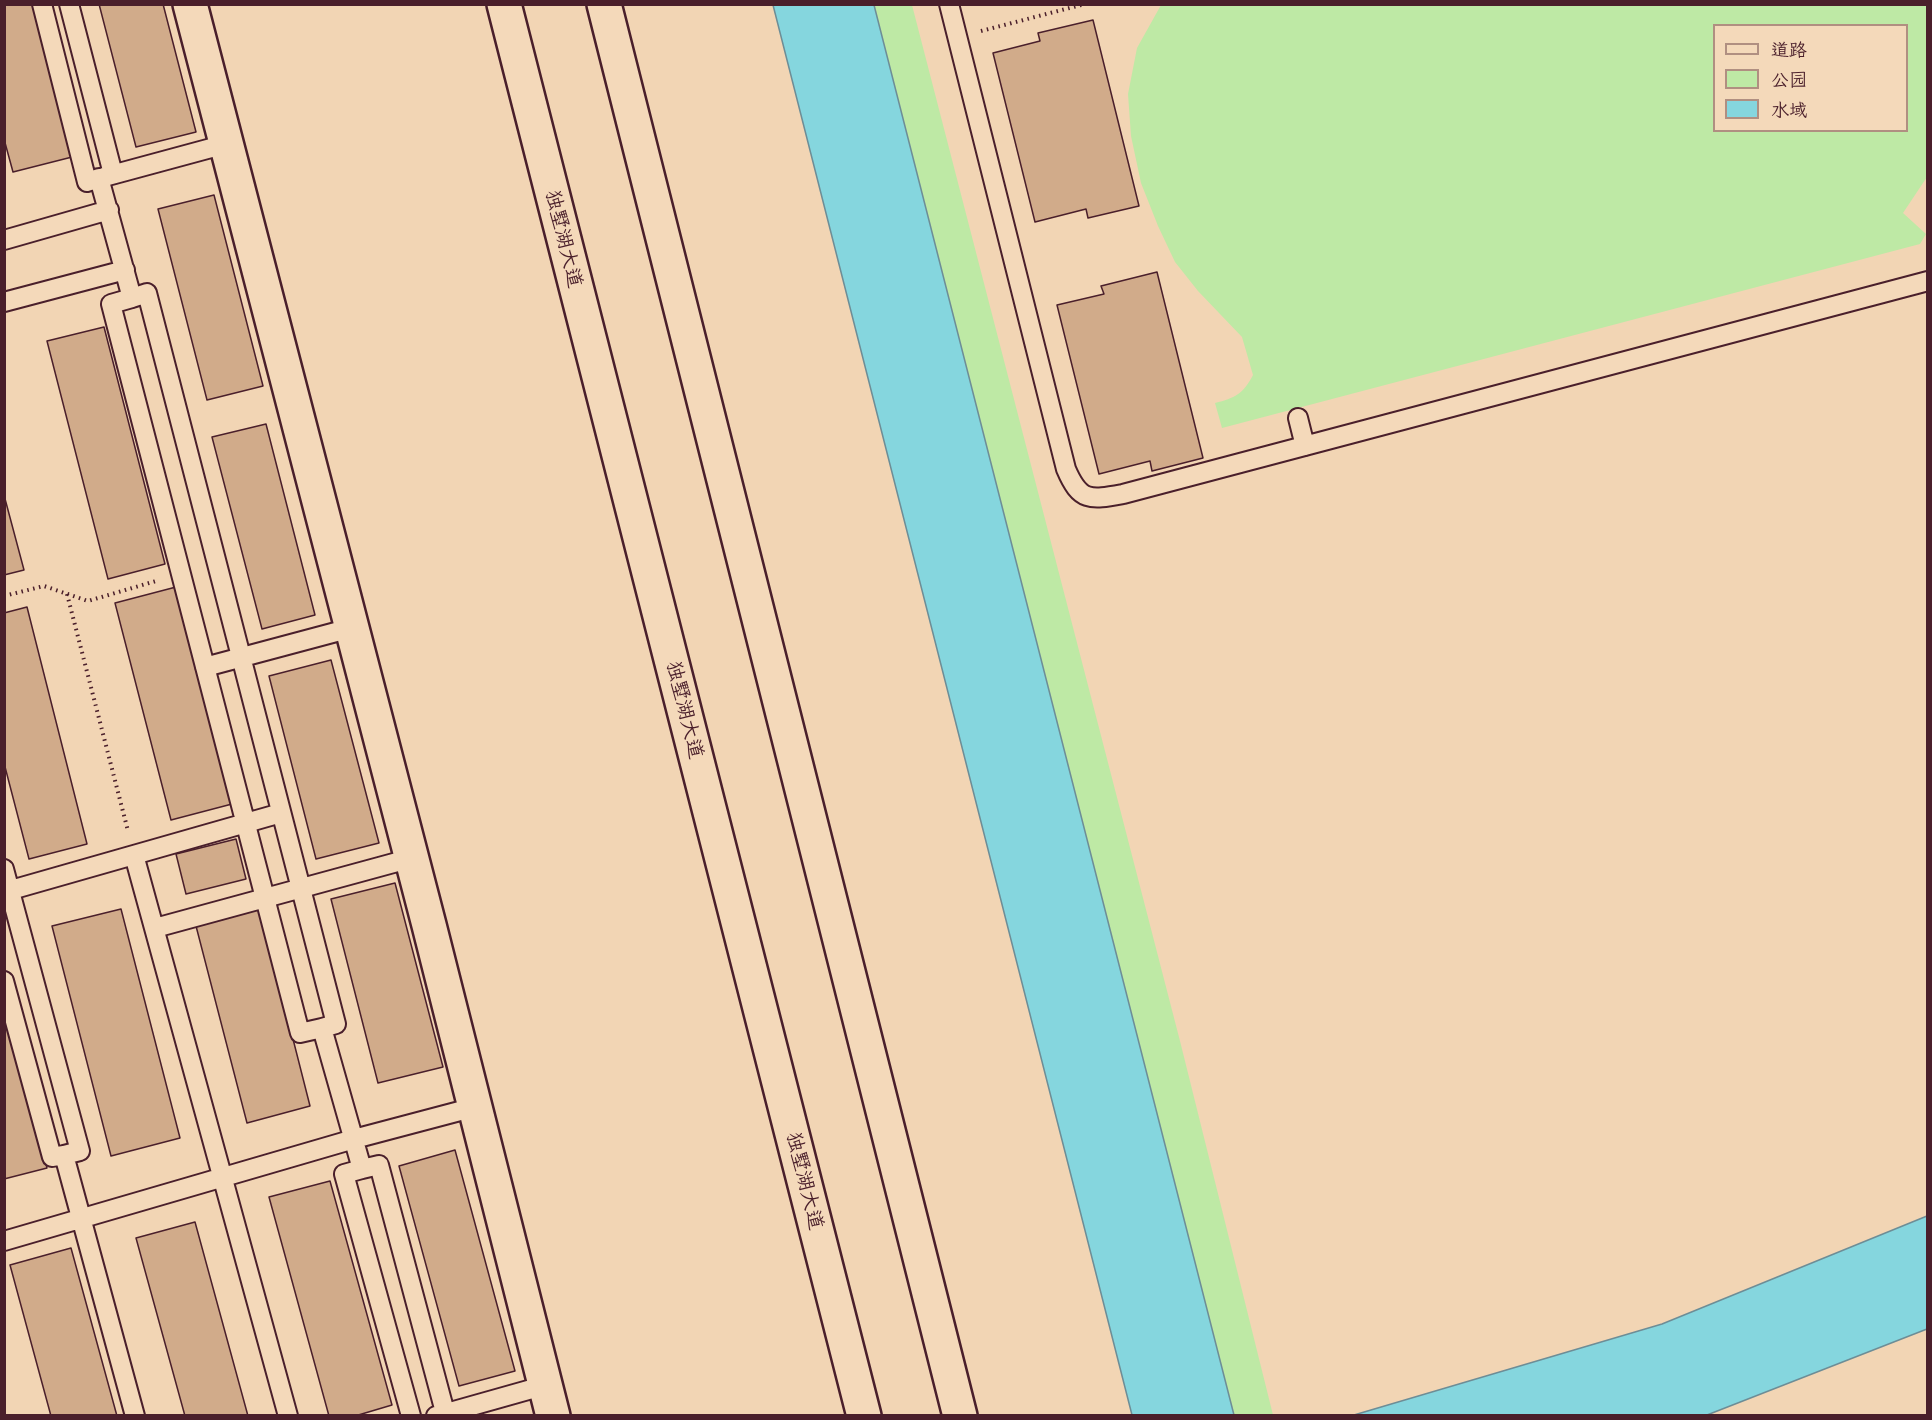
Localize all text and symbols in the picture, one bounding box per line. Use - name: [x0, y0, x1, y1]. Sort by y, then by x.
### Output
- legend: [1713, 24, 1908, 132]
- text: 道路: [1771, 37, 1807, 62]
- text: 公园: [1771, 67, 1807, 92]
- text: 水域: [1771, 97, 1807, 122]
- street label: 独墅湖大道: [539, 188, 587, 290]
- street label: 独墅湖大道: [660, 659, 708, 761]
- street label: 独墅湖大道: [780, 1130, 828, 1232]

